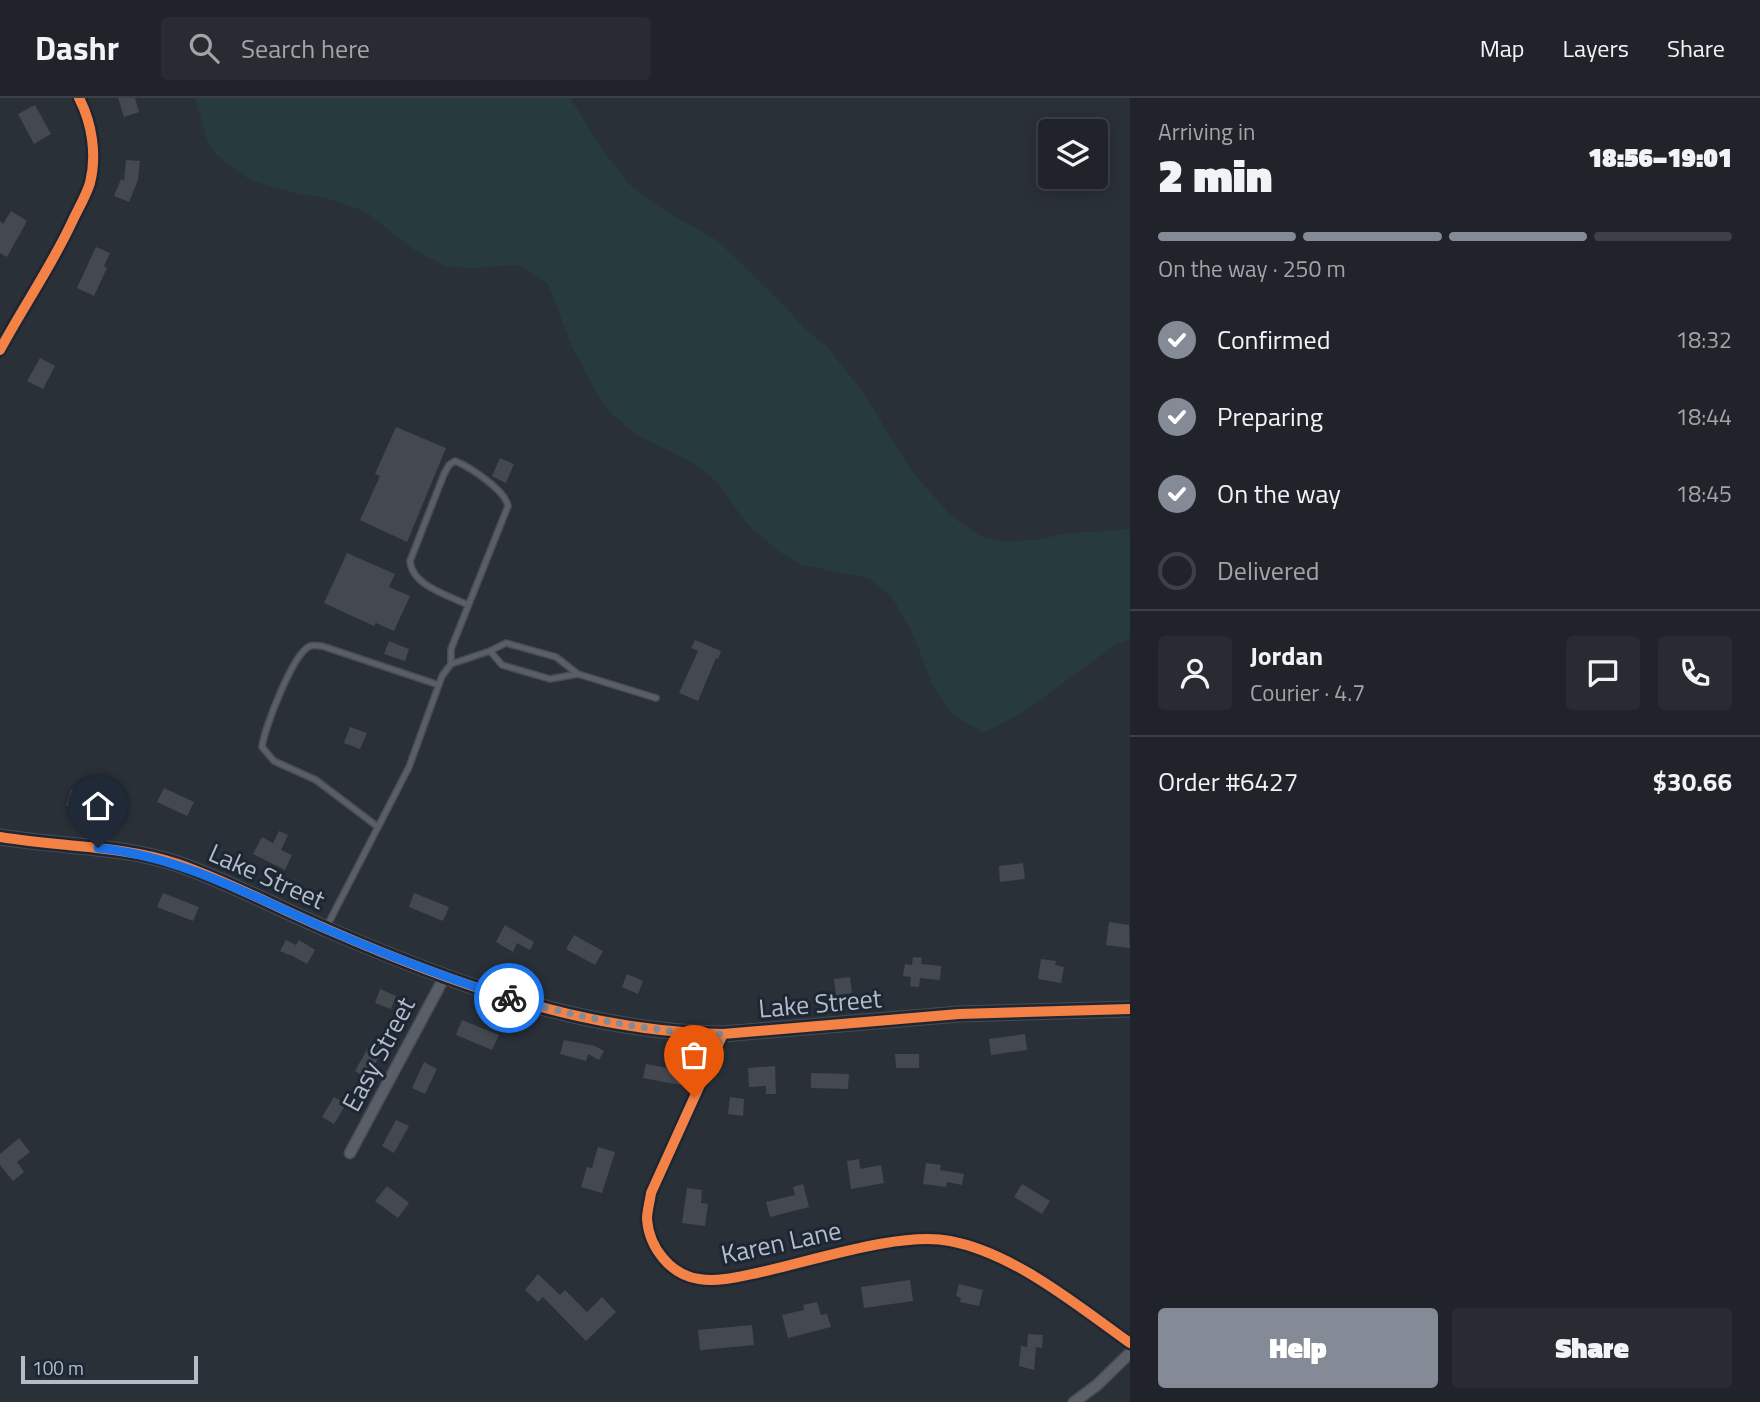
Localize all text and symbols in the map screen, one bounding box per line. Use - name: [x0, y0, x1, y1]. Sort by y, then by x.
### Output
- search box: [161, 17, 651, 80]
- text: Dashr: [35, 23, 119, 73]
- icon: search: [185, 29, 223, 67]
- text: Search here: [241, 29, 370, 68]
- text: Map: [1480, 30, 1525, 66]
- text: Layers: [1563, 30, 1629, 66]
- text: Share: [1667, 30, 1725, 66]
- text: Arriving in: [1158, 114, 1255, 149]
- map controls: [1038, 119, 1108, 189]
- button: layers: [1038, 119, 1108, 189]
- text: 18:56–19:01: [1588, 138, 1732, 177]
- text: 2 min: [1158, 140, 1272, 210]
- text: On the way · 250 m: [1158, 251, 1346, 286]
- text: Confirmed: [1217, 320, 1331, 359]
- icon: check: [1158, 321, 1196, 359]
- text: 18:32: [1675, 322, 1732, 357]
- text: Preparing: [1217, 397, 1323, 436]
- icon: check: [1158, 398, 1196, 436]
- text: 18:44: [1675, 399, 1732, 434]
- text: On the way: [1217, 474, 1341, 513]
- icon: check: [1158, 475, 1196, 513]
- text: 18:45: [1675, 476, 1732, 511]
- text: Delivered: [1217, 551, 1320, 590]
- button: person: [1158, 636, 1232, 710]
- text: Jordan: [1250, 636, 1323, 675]
- button: chat: [1566, 636, 1640, 710]
- button: phone: [1658, 636, 1732, 710]
- text: Courier · 4.7: [1250, 675, 1365, 710]
- text: Order #6427: [1158, 762, 1298, 801]
- text: $30.66: [1653, 762, 1732, 801]
- pin: [68, 776, 128, 848]
- icon: home: [79, 787, 117, 825]
- street label: Lake Street: [203, 833, 331, 919]
- courier: [474, 963, 544, 1033]
- street label: Lake Street: [757, 978, 883, 1028]
- icon: bike: [490, 979, 528, 1017]
- street label: Easy Street: [332, 990, 424, 1118]
- pin: [664, 1025, 724, 1097]
- icon: bag: [675, 1036, 713, 1074]
- street label: Karen Lane: [717, 1210, 845, 1274]
- button: Help: [1158, 1308, 1438, 1388]
- button: Share: [1452, 1308, 1732, 1388]
- scale bar: [21, 1353, 198, 1385]
- text: 100 m: [32, 1353, 84, 1382]

